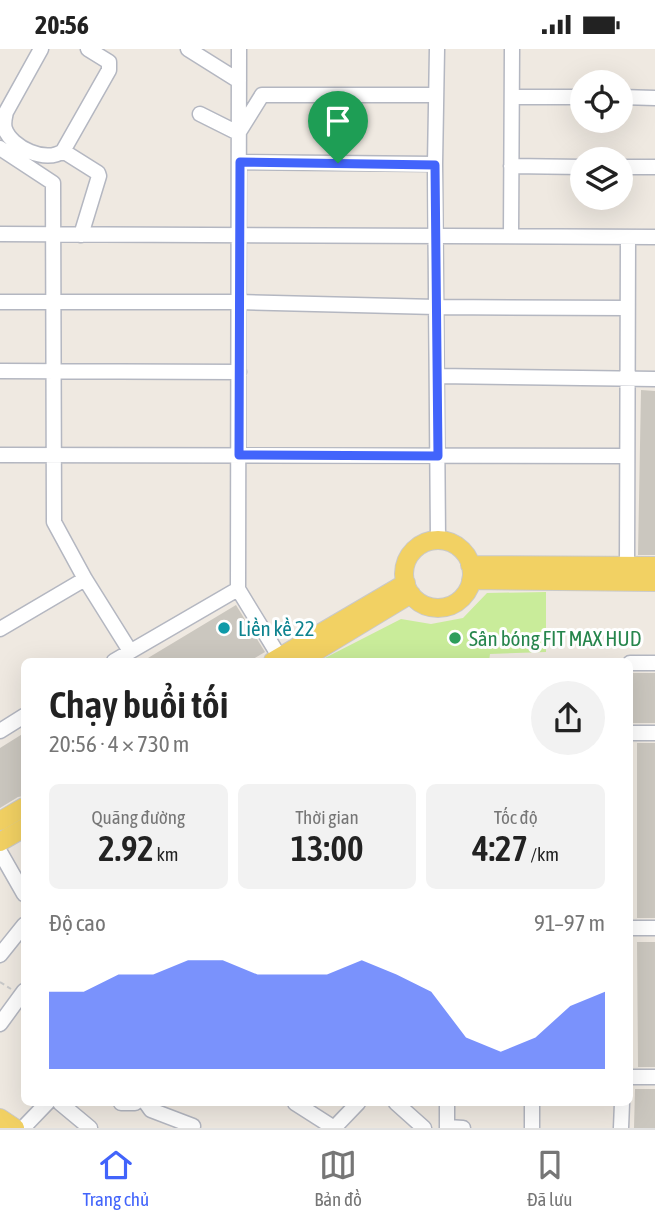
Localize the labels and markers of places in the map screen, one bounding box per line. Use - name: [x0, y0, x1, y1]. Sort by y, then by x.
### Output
- pin: [308, 91, 368, 163]
- place label: Liền kề 22: [238, 616, 315, 640]
- marker: Liền kề 22: [216, 620, 232, 636]
- place label: Sân bóng FIT MAX HUD: [469, 626, 642, 650]
- marker: Sân bóng FIT MAX HUD: [447, 630, 463, 646]

